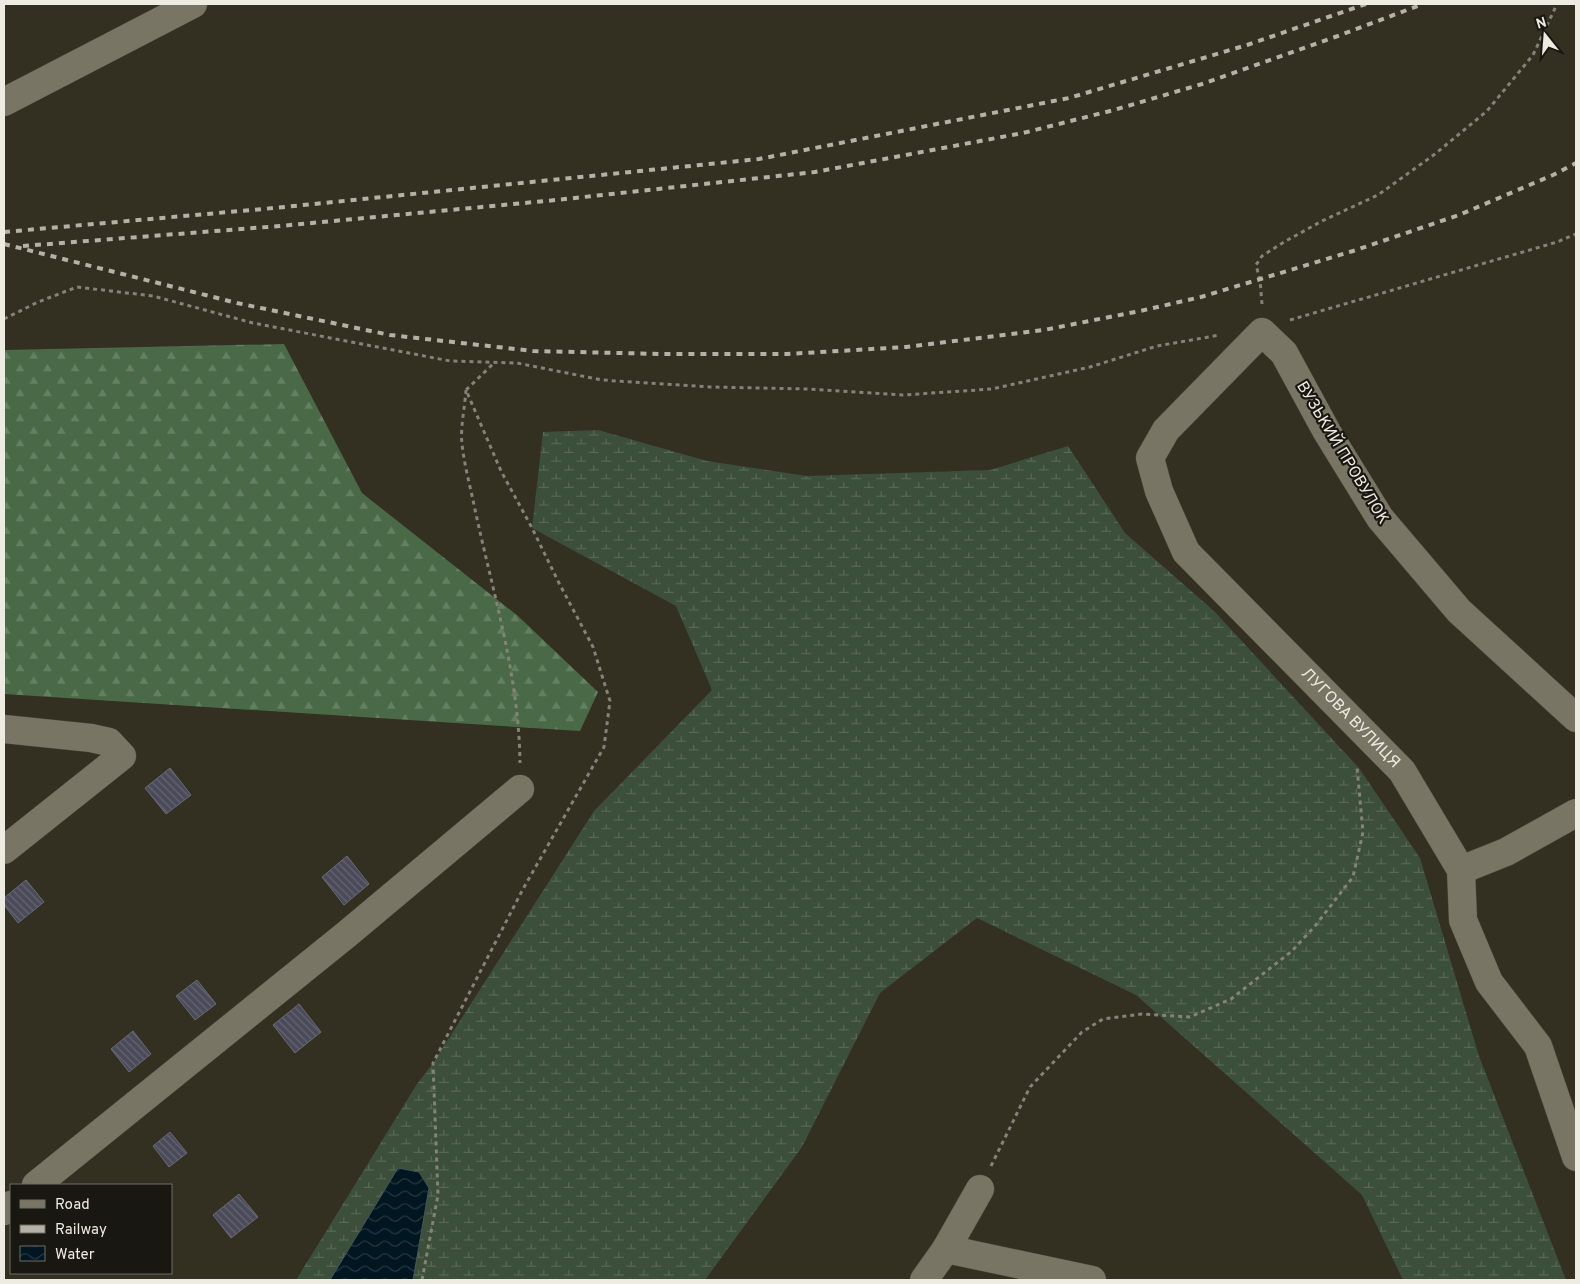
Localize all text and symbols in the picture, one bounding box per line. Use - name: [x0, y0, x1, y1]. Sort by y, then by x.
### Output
- north arrow: [1520, 10, 1570, 60]
- text: N: [1534, 14, 1549, 34]
- street label: ВУЗЬКИЙ ПРОВУЛОК: [1291, 377, 1394, 528]
- street label: ЛУГОВА ВУЛИЦЯ: [1296, 664, 1404, 773]
- legend: [10, 1184, 172, 1274]
- text: Road: [55, 1196, 90, 1215]
- text: Railway: [55, 1221, 107, 1240]
- text: Water: [55, 1246, 95, 1265]

